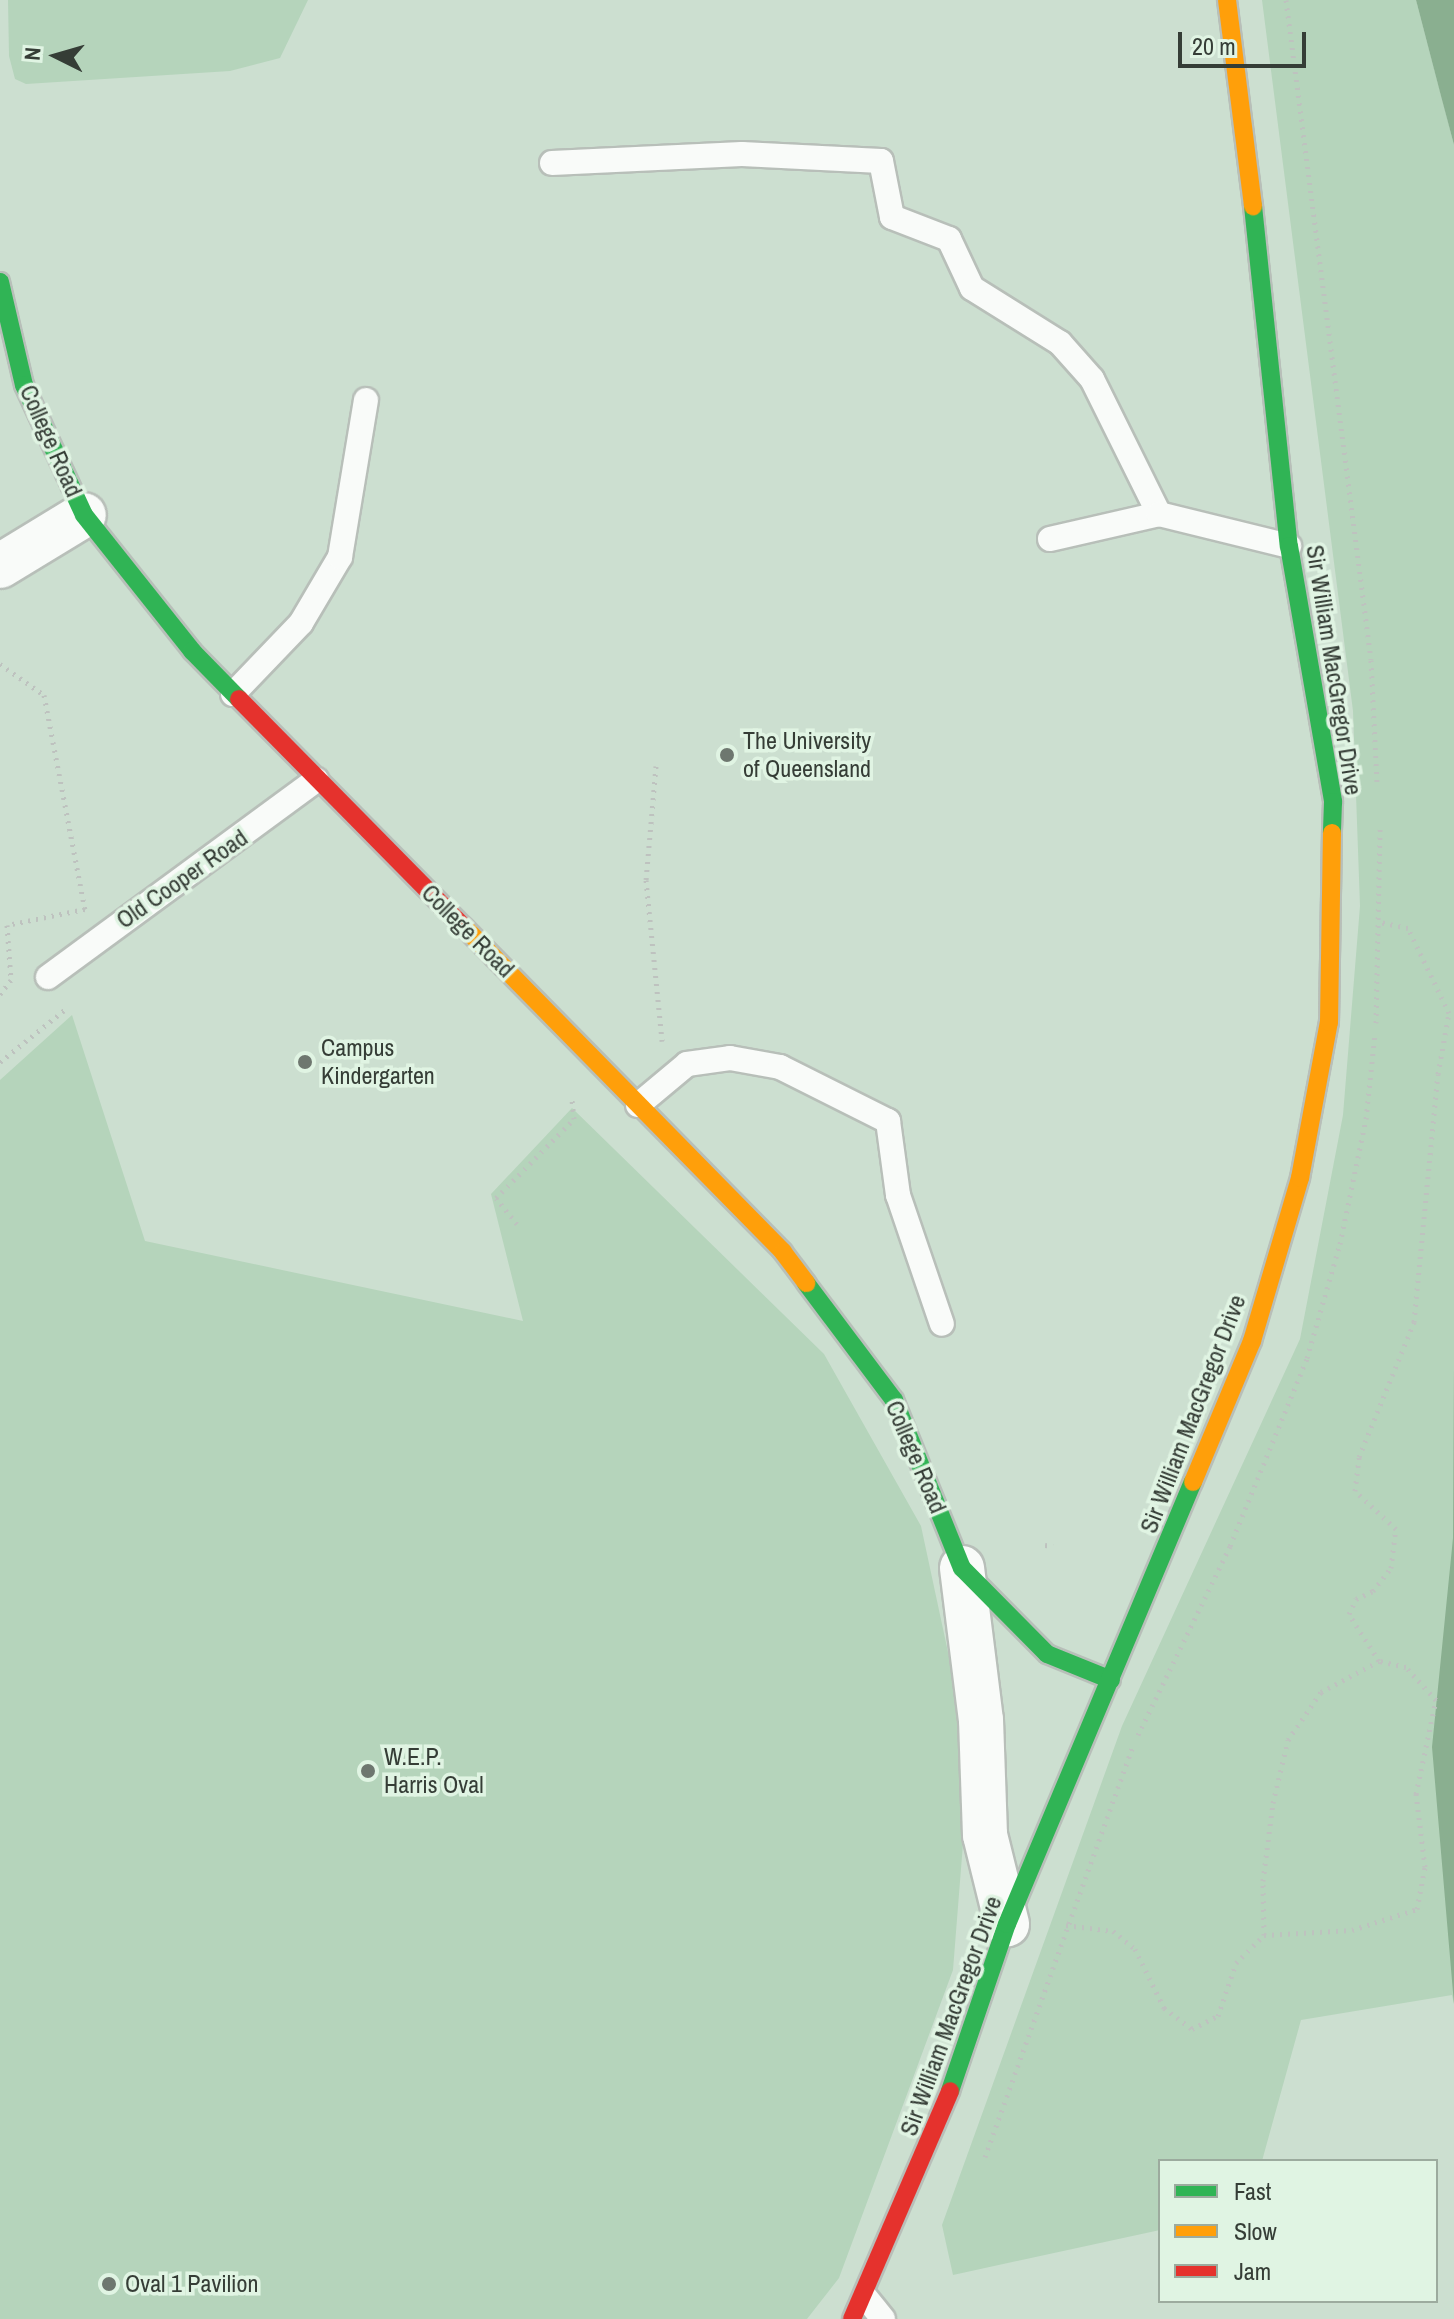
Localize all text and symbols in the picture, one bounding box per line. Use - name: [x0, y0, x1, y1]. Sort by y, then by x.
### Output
- north arrow: [16, 16, 96, 96]
- scale bar: [1182, 16, 1310, 66]
- text: 20 m: [1192, 30, 1236, 62]
- text: N: [17, 46, 48, 62]
- street label: College Road: [14, 381, 88, 501]
- street label: Sir William MacGregor Drive: [1300, 543, 1368, 797]
- place label: The University of Queensland: [743, 727, 871, 783]
- marker: The University of Queensland: [718, 746, 736, 764]
- street label: Old Cooper Road: [111, 823, 253, 935]
- street label: College Road: [416, 879, 520, 983]
- place label: Campus Kindergarten: [321, 1034, 435, 1090]
- marker: Campus Kindergarten: [296, 1053, 314, 1071]
- street label: Sir William MacGregor Drive: [1134, 1291, 1252, 1537]
- street label: College Road: [879, 1396, 953, 1518]
- place label: W.E.P. Harris Oval: [384, 1743, 484, 1799]
- marker: W.E.P. Harris Oval: [359, 1762, 377, 1780]
- street label: Sir William MacGregor Drive: [894, 1892, 1008, 2140]
- legend: [1158, 2159, 1438, 2303]
- text: Fast: [1234, 2175, 1271, 2207]
- text: Slow: [1234, 2215, 1277, 2247]
- text: Jam: [1234, 2255, 1271, 2287]
- place label: Oval 1 Pavilion: [125, 2270, 258, 2298]
- marker: Oval 1 Pavilion: [100, 2275, 118, 2293]

